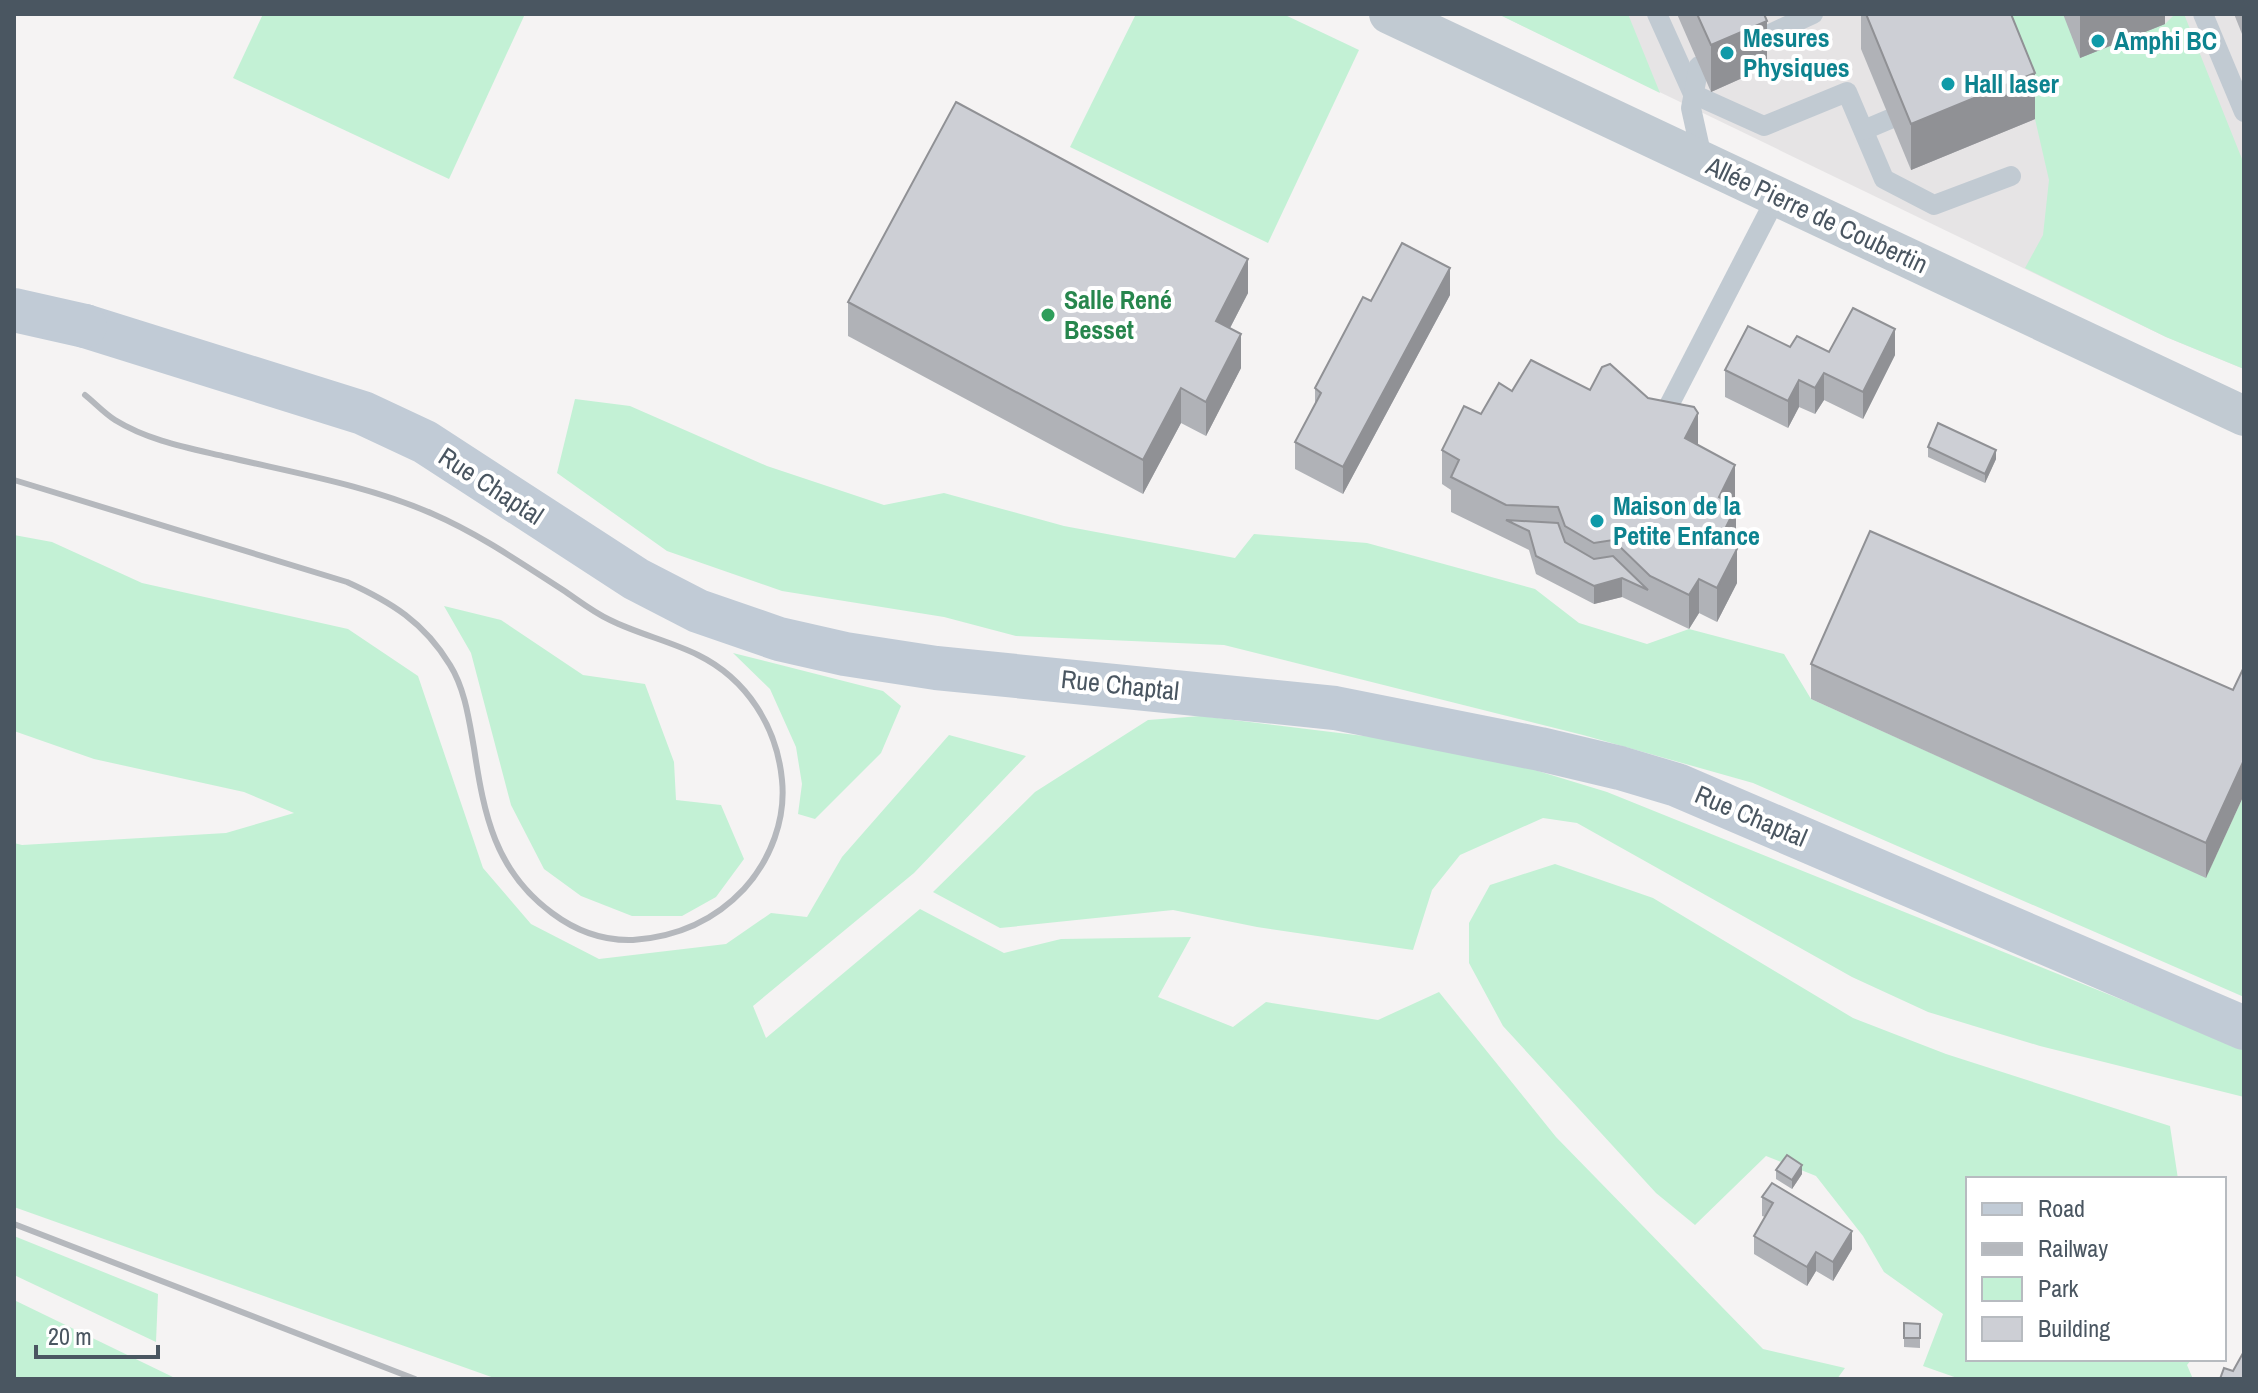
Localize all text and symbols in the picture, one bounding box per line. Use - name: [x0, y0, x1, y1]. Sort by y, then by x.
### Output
- place label: Mesures Physiques: [1743, 20, 1850, 85]
- place label: Amphi BC: [2114, 23, 2217, 58]
- marker: Amphi BC: [2089, 32, 2107, 50]
- marker: Mesures Physiques: [1718, 44, 1736, 62]
- place label: Hall laser: [1964, 66, 2060, 101]
- marker: Hall laser: [1939, 75, 1957, 93]
- street label: Allée Pierre de Coubertin: [1700, 147, 1934, 281]
- place label: Salle René Besset: [1064, 282, 1172, 347]
- marker: Salle René Besset: [1039, 306, 1057, 324]
- street label: Rue Chaptal: [432, 439, 551, 533]
- place label: Maison de la Petite Enfance: [1613, 488, 1760, 553]
- marker: Maison de la Petite Enfance: [1588, 512, 1606, 530]
- street label: Rue Chaptal: [1059, 661, 1181, 708]
- street label: Rue Chaptal: [1690, 776, 1813, 855]
- legend: [1966, 1177, 2226, 1361]
- text: Road: [2038, 1192, 2085, 1224]
- text: Railway: [2038, 1232, 2108, 1264]
- text: Park: [2038, 1272, 2079, 1304]
- scale bar: [36, 1309, 158, 1359]
- text: Building: [2038, 1312, 2110, 1344]
- text: 20 m: [48, 1320, 92, 1352]

